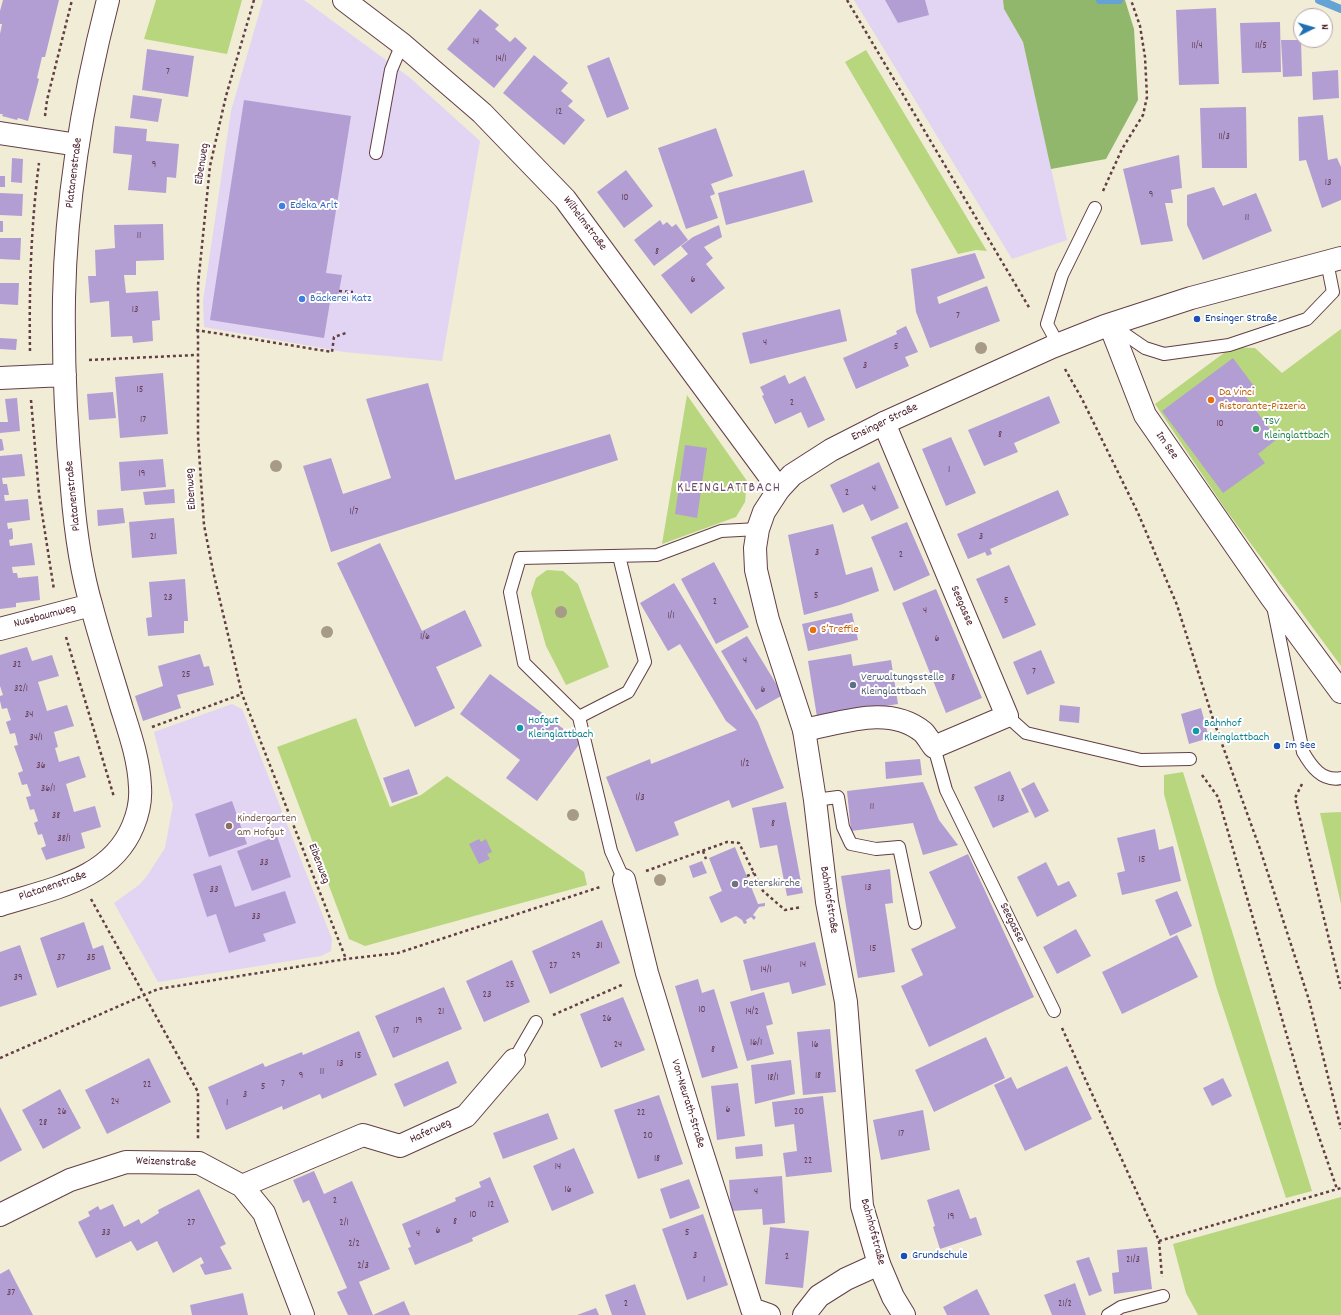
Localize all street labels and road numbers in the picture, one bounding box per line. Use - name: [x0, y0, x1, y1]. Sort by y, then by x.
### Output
- street label: Platanenstraße: [64, 137, 86, 209]
- street label: Eibenweg: [193, 142, 213, 186]
- street label: Wilhelmstraße: [559, 194, 609, 254]
- street label: Ensinger Straße: [849, 401, 921, 445]
- street label: Im See: [1151, 429, 1181, 463]
- street label: Platanenstraße: [63, 460, 85, 532]
- street label: Eibenweg: [183, 468, 201, 510]
- street label: Seegasse: [946, 584, 976, 628]
- street label: Nussbaumweg: [12, 602, 78, 632]
- street label: Eibenweg: [304, 842, 332, 886]
- street label: Bahnhofstraße: [816, 865, 840, 935]
- street label: Platanenstraße: [17, 869, 89, 905]
- street label: Seegasse: [995, 901, 1027, 945]
- street label: Von-Neurath-Straße: [667, 1058, 707, 1150]
- street label: Haferweg: [408, 1116, 454, 1148]
- street label: Weizenstraße: [136, 1155, 196, 1171]
- street label: Bahnhofstraße: [856, 1197, 888, 1267]

